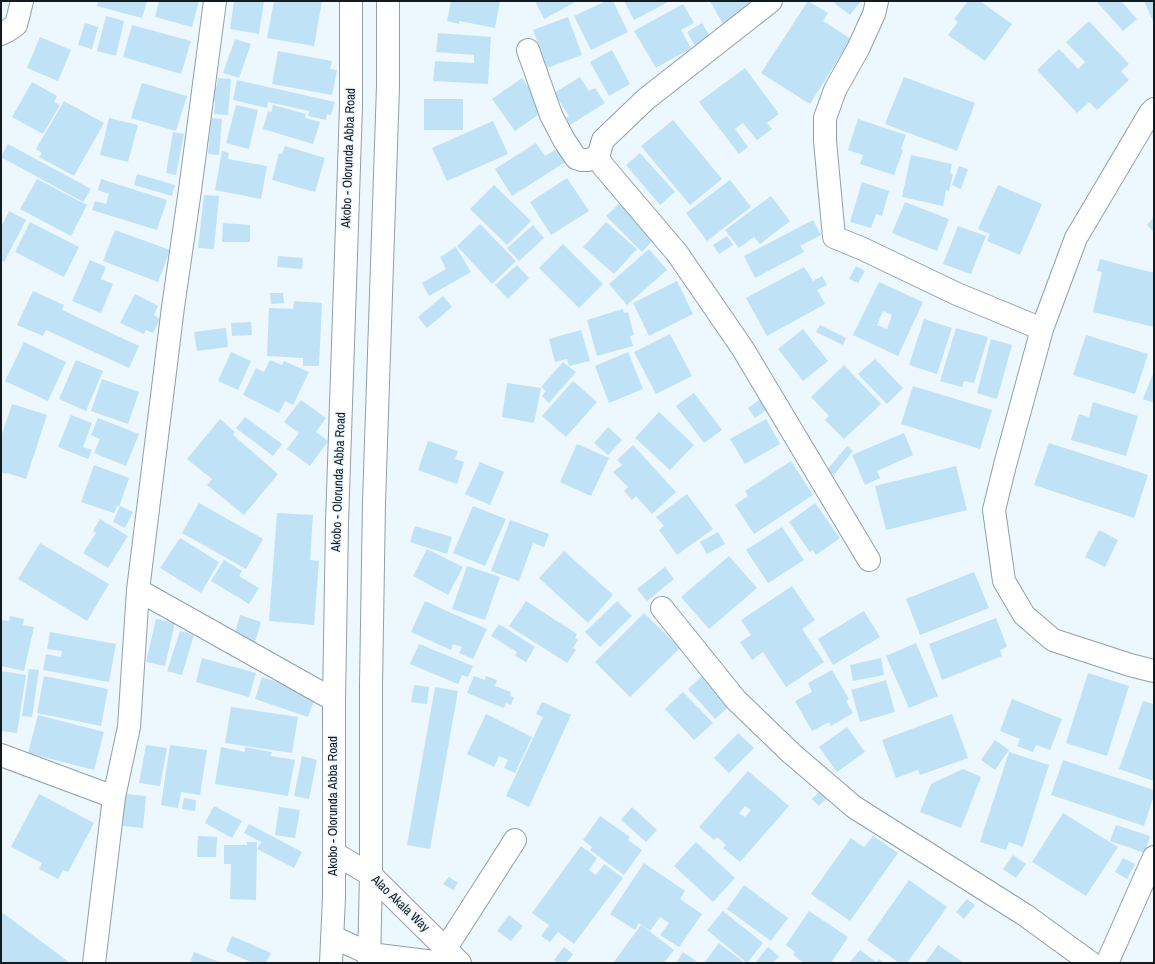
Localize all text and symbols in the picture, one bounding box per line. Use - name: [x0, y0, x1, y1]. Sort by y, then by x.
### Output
- street label: Akobo - Olorunda Abba Road: [339, 88, 359, 228]
- street label: Akobo - Olorunda Abba Road: [329, 412, 349, 552]
- street label: Akobo - Olorunda Abba Road: [326, 736, 342, 876]
- street label: Alao Akala Way: [368, 872, 432, 936]

